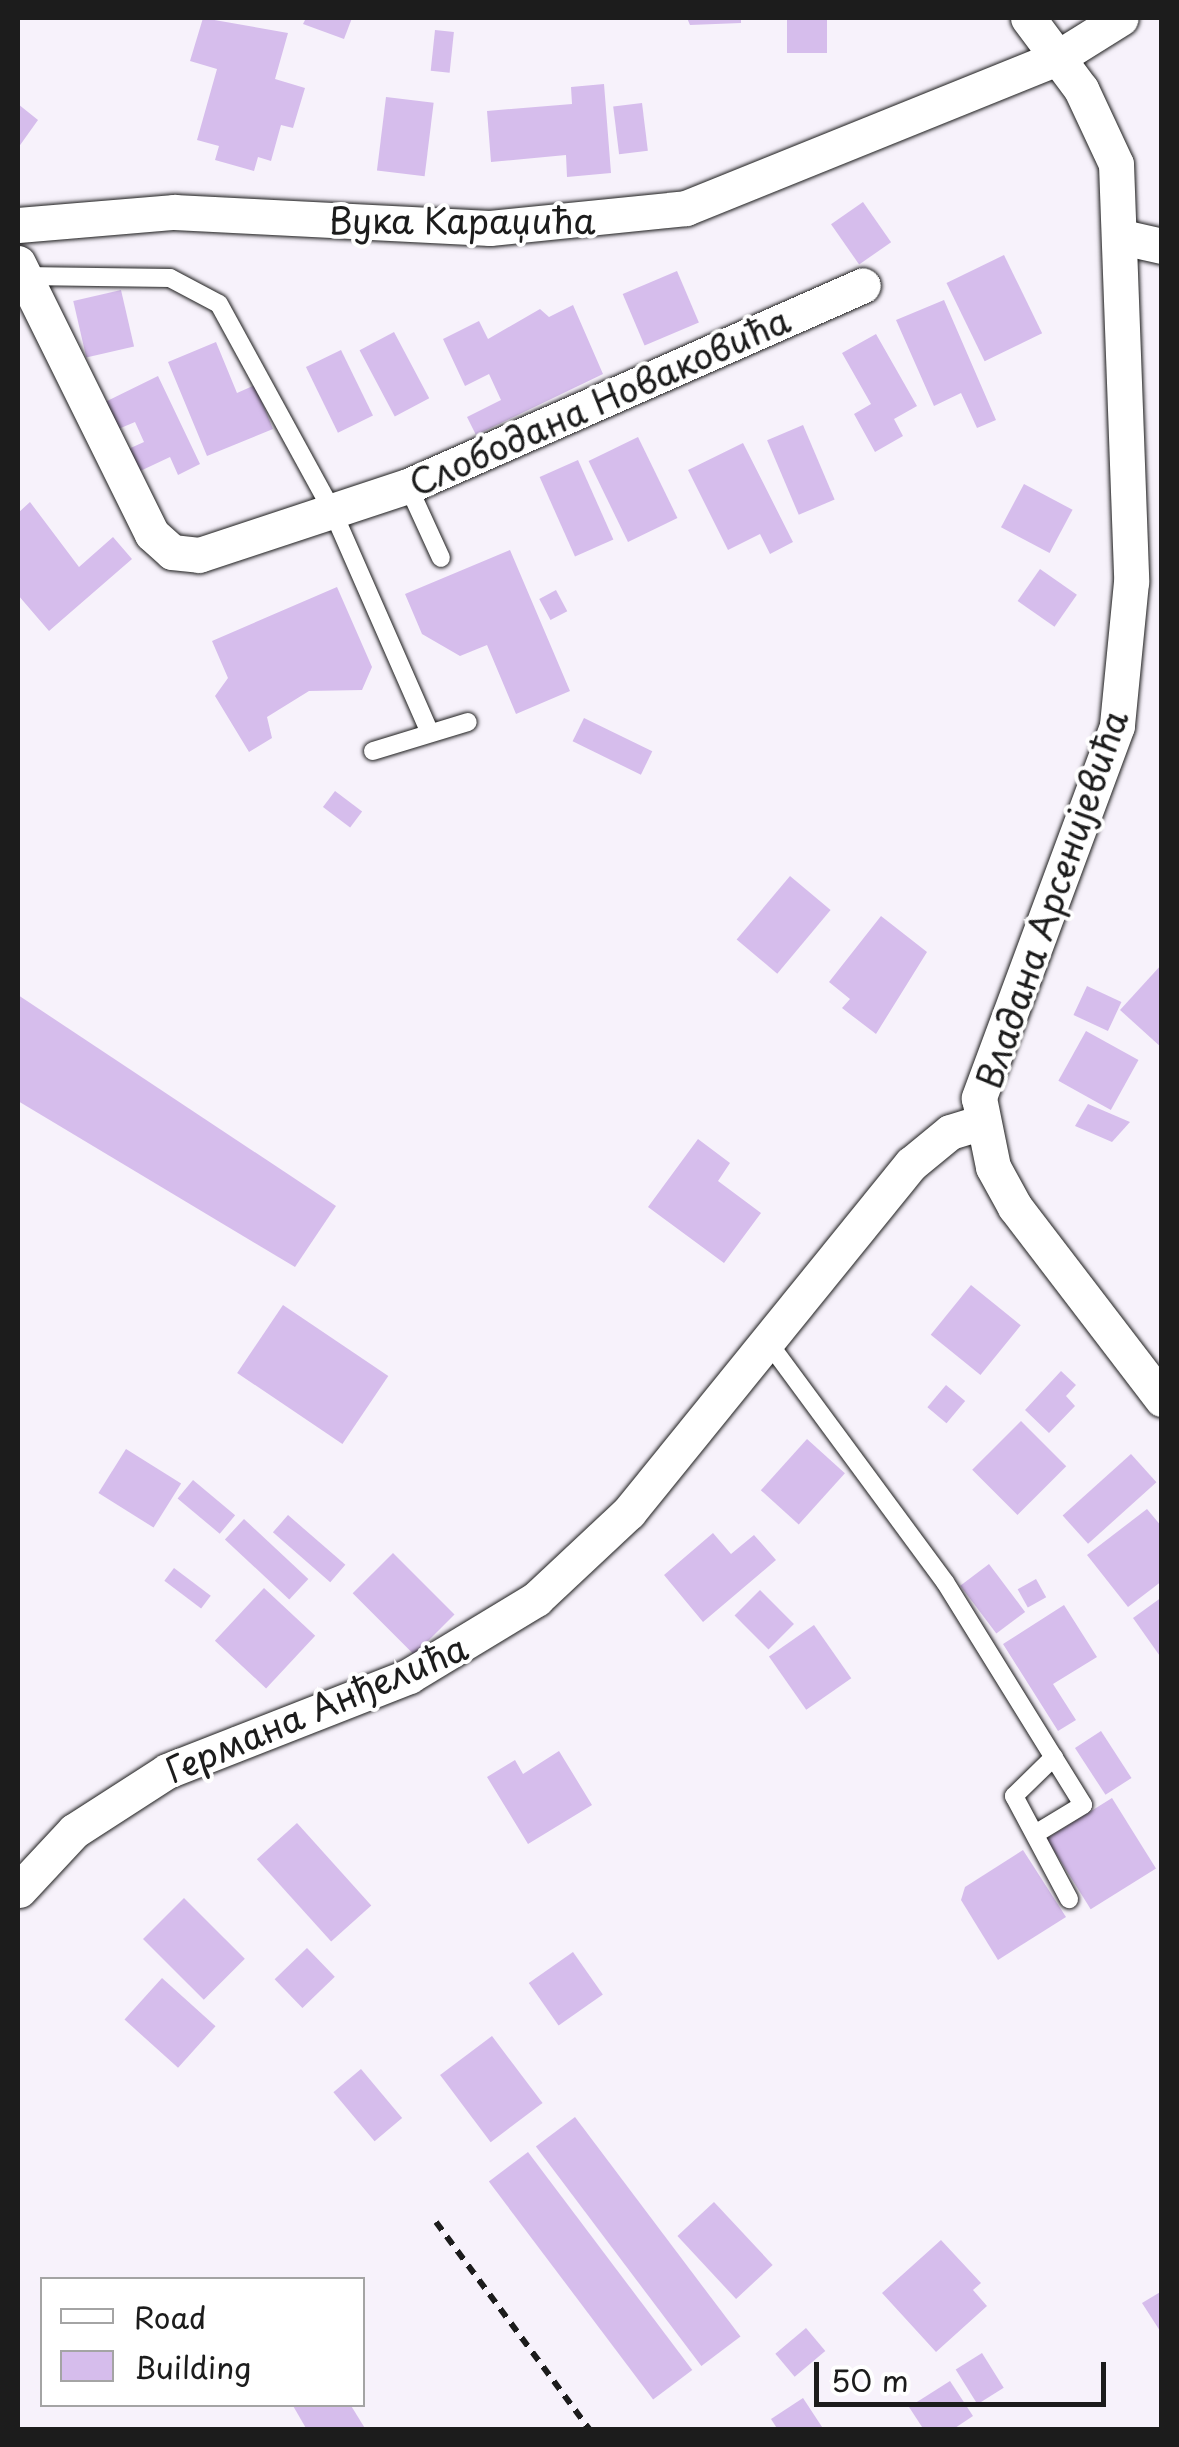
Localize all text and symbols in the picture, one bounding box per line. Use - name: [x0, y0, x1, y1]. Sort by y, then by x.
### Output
- street label: Вука Караџића: [327, 199, 597, 241]
- street label: Слободана Новаковића: [401, 298, 797, 504]
- street label: Владана Арсенијевића: [966, 703, 1136, 1095]
- street label: Германа Анђелића: [158, 1625, 474, 1791]
- legend: [40, 2277, 365, 2407]
- text: Road: [134, 2294, 207, 2339]
- scale bar: [819, 2342, 1112, 2404]
- text: Building: [134, 2344, 251, 2389]
- text: 50 m: [831, 2357, 909, 2402]

